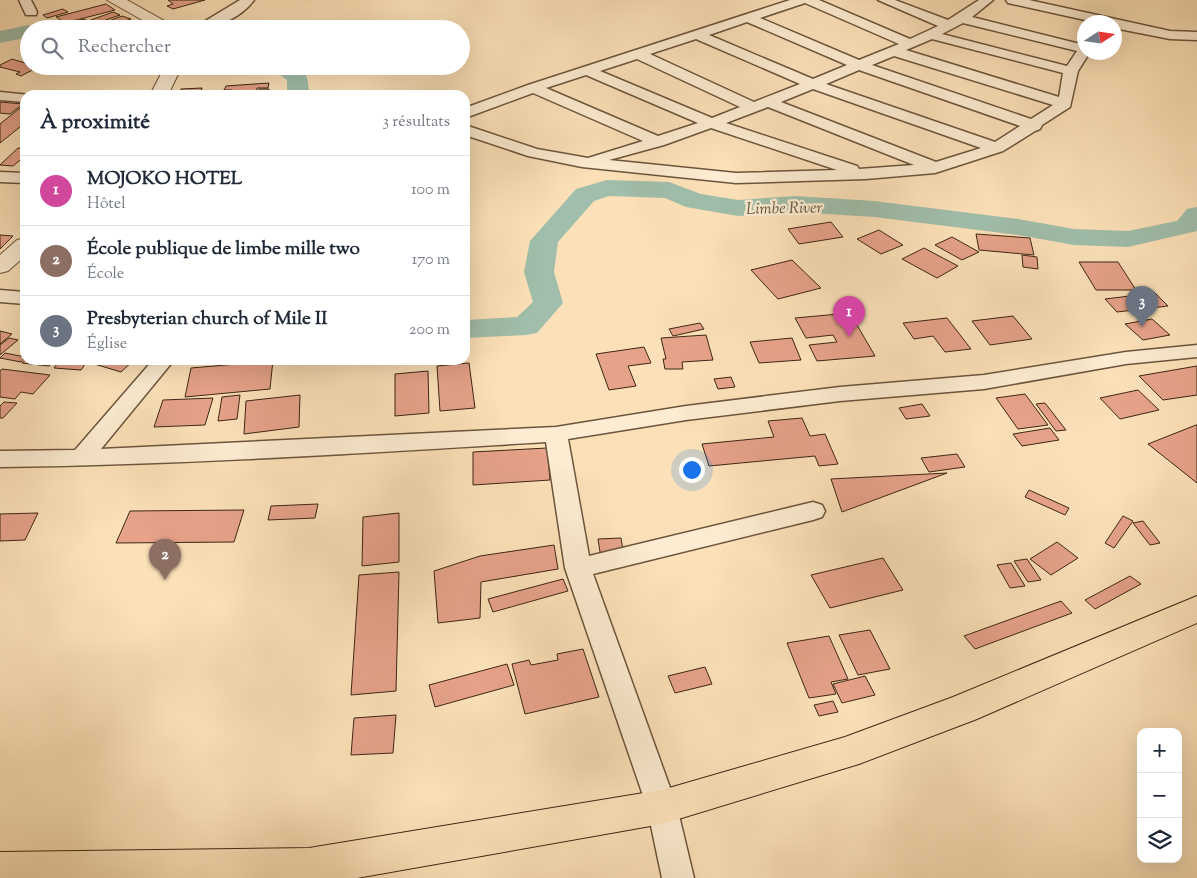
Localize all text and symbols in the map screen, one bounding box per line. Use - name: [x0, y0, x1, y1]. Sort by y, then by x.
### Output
- north arrow: [1077, 15, 1122, 60]
- search box: [20, 20, 470, 75]
- icon: search: [38, 34, 66, 62]
- text: Rechercher: [78, 34, 171, 61]
- text: À proximité: [40, 108, 150, 138]
- text: 3 résultats: [382, 111, 450, 134]
- text: MOJOKO HOTEL: [87, 166, 242, 193]
- text: 1: [53, 179, 59, 202]
- text: 100 m: [411, 179, 450, 202]
- text: Hôtel: [87, 193, 126, 216]
- water label: Limbe River: [746, 197, 823, 222]
- text: École publique de limbe mille two: [87, 236, 360, 263]
- text: 2: [52, 249, 60, 272]
- text: 170 m: [412, 249, 450, 272]
- text: École: [87, 263, 124, 286]
- pin: 3: [1126, 286, 1158, 327]
- pin: 1: [833, 296, 865, 337]
- text: Presbyterian church of Mile II: [87, 306, 327, 333]
- text: 3: [53, 319, 59, 342]
- text: 200 m: [409, 319, 450, 342]
- text: Église: [87, 333, 127, 356]
- your location: [679, 457, 705, 483]
- pin: 2: [149, 539, 181, 580]
- map controls: [1137, 728, 1182, 863]
- button: +: [1137, 728, 1182, 773]
- button: −: [1137, 773, 1182, 818]
- button: layers: [1137, 818, 1182, 863]

